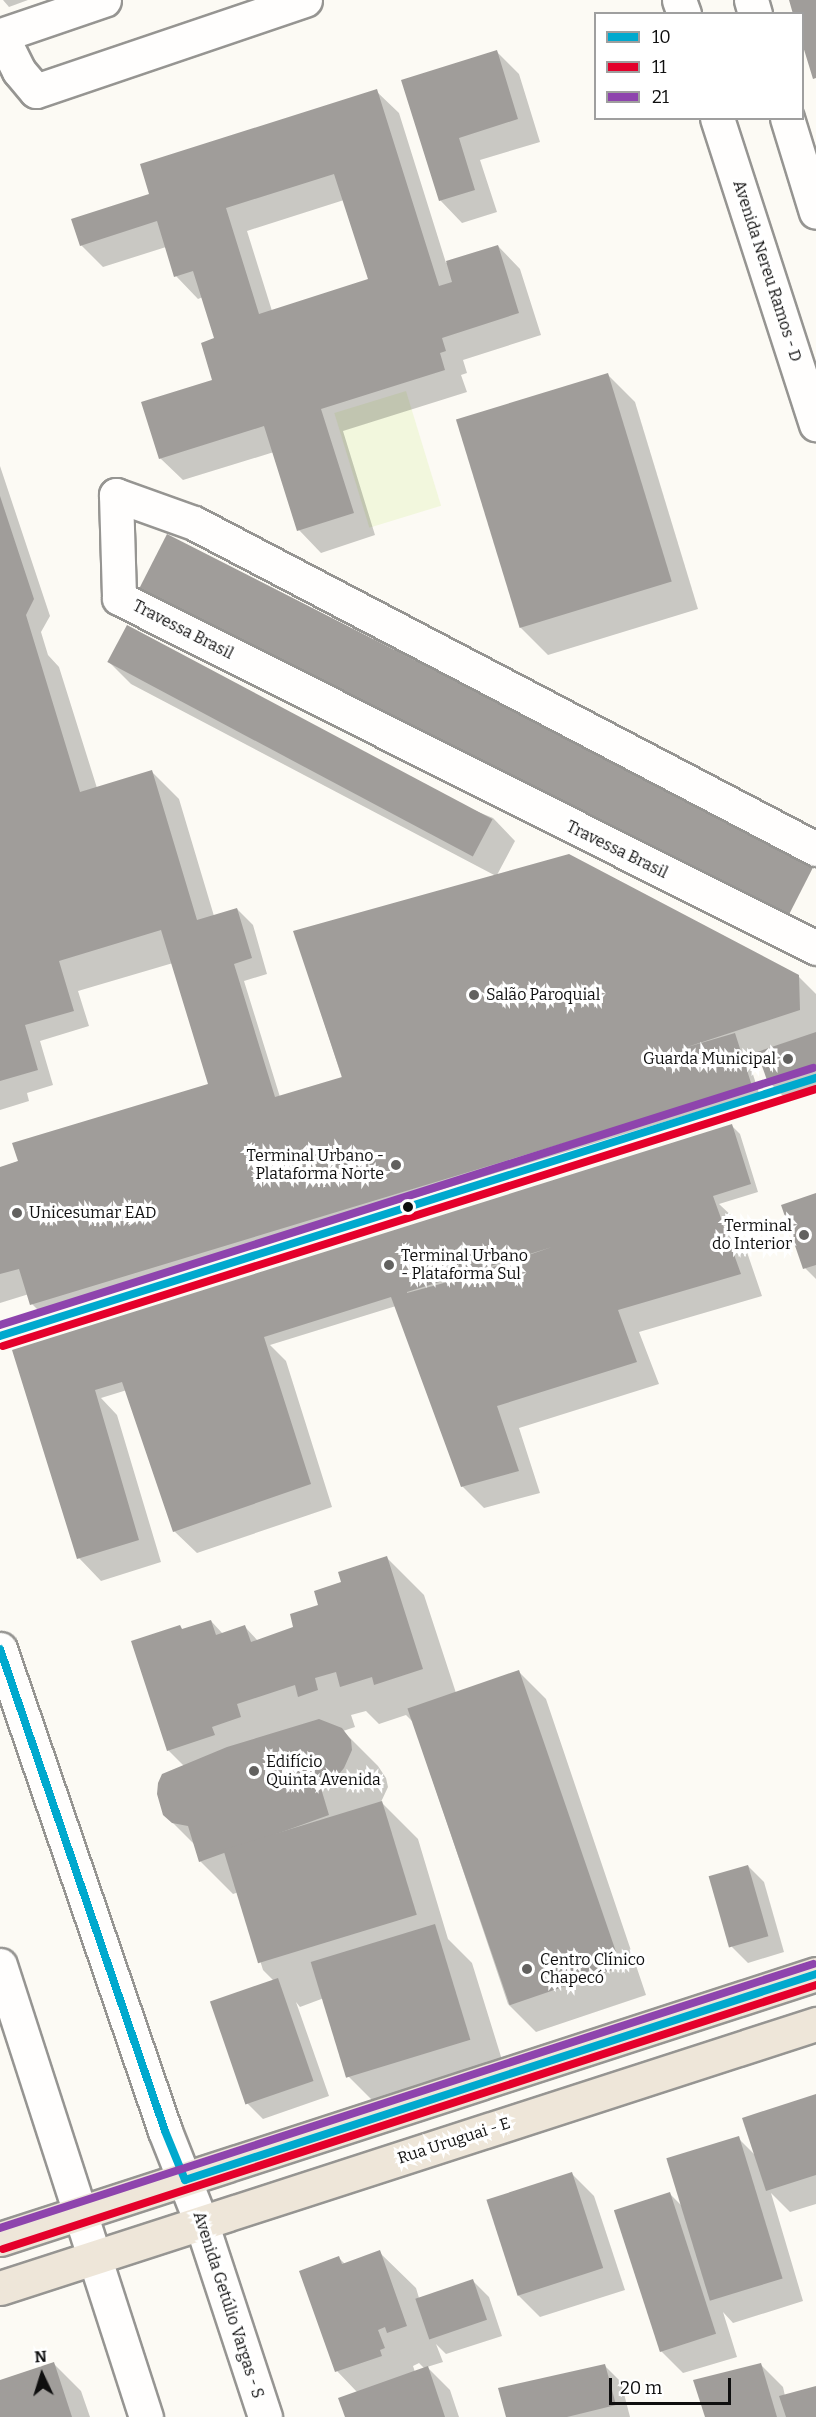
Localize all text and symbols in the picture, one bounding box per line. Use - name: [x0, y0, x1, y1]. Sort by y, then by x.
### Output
- legend: [594, 12, 804, 120]
- text: 10: [652, 26, 671, 48]
- text: 11: [652, 56, 667, 78]
- text: 21: [652, 86, 669, 108]
- street label: Avenida Nereu Ramos - D: [729, 178, 805, 364]
- street label: Travessa Brasil: [129, 596, 237, 664]
- street label: Travessa Brasil: [563, 817, 671, 883]
- place label: Salão Paroquial: [486, 985, 600, 1005]
- marker: Salão Paroquial: [467, 988, 481, 1002]
- place label: Guarda Municipal: [643, 1049, 776, 1069]
- marker: Guarda Municipal: [781, 1052, 795, 1066]
- place label: Terminal Urbano - Plataforma Norte: [246, 1146, 384, 1184]
- marker: Terminal Urbano - Plataforma Norte: [389, 1158, 403, 1172]
- unlabelled marker: [402, 1201, 414, 1213]
- place label: Unicesumar EAD: [29, 1203, 156, 1223]
- marker: Unicesumar EAD: [10, 1206, 24, 1220]
- place label: Terminal do Interior: [712, 1216, 792, 1254]
- marker: Terminal do Interior: [797, 1228, 811, 1242]
- place label: Terminal Urbano - Plataforma Sul: [401, 1246, 528, 1284]
- marker: Terminal Urbano - Plataforma Sul: [382, 1258, 396, 1272]
- place label: Edifício Quinta Avenida: [266, 1752, 381, 1790]
- marker: Edifício Quinta Avenida: [247, 1764, 261, 1778]
- place label: Centro Clínico Chapecó: [540, 1950, 645, 1988]
- marker: Centro Clínico Chapecó: [518, 1960, 536, 1978]
- street label: Rua Uruguai - E: [395, 2114, 513, 2168]
- street label: Avenida Getúlio Vargas - S: [189, 2209, 267, 2401]
- north arrow: [12, 2345, 72, 2405]
- text: N: [34, 2347, 48, 2366]
- scale bar: [612, 2366, 734, 2404]
- text: 20 m: [620, 2377, 662, 2399]

